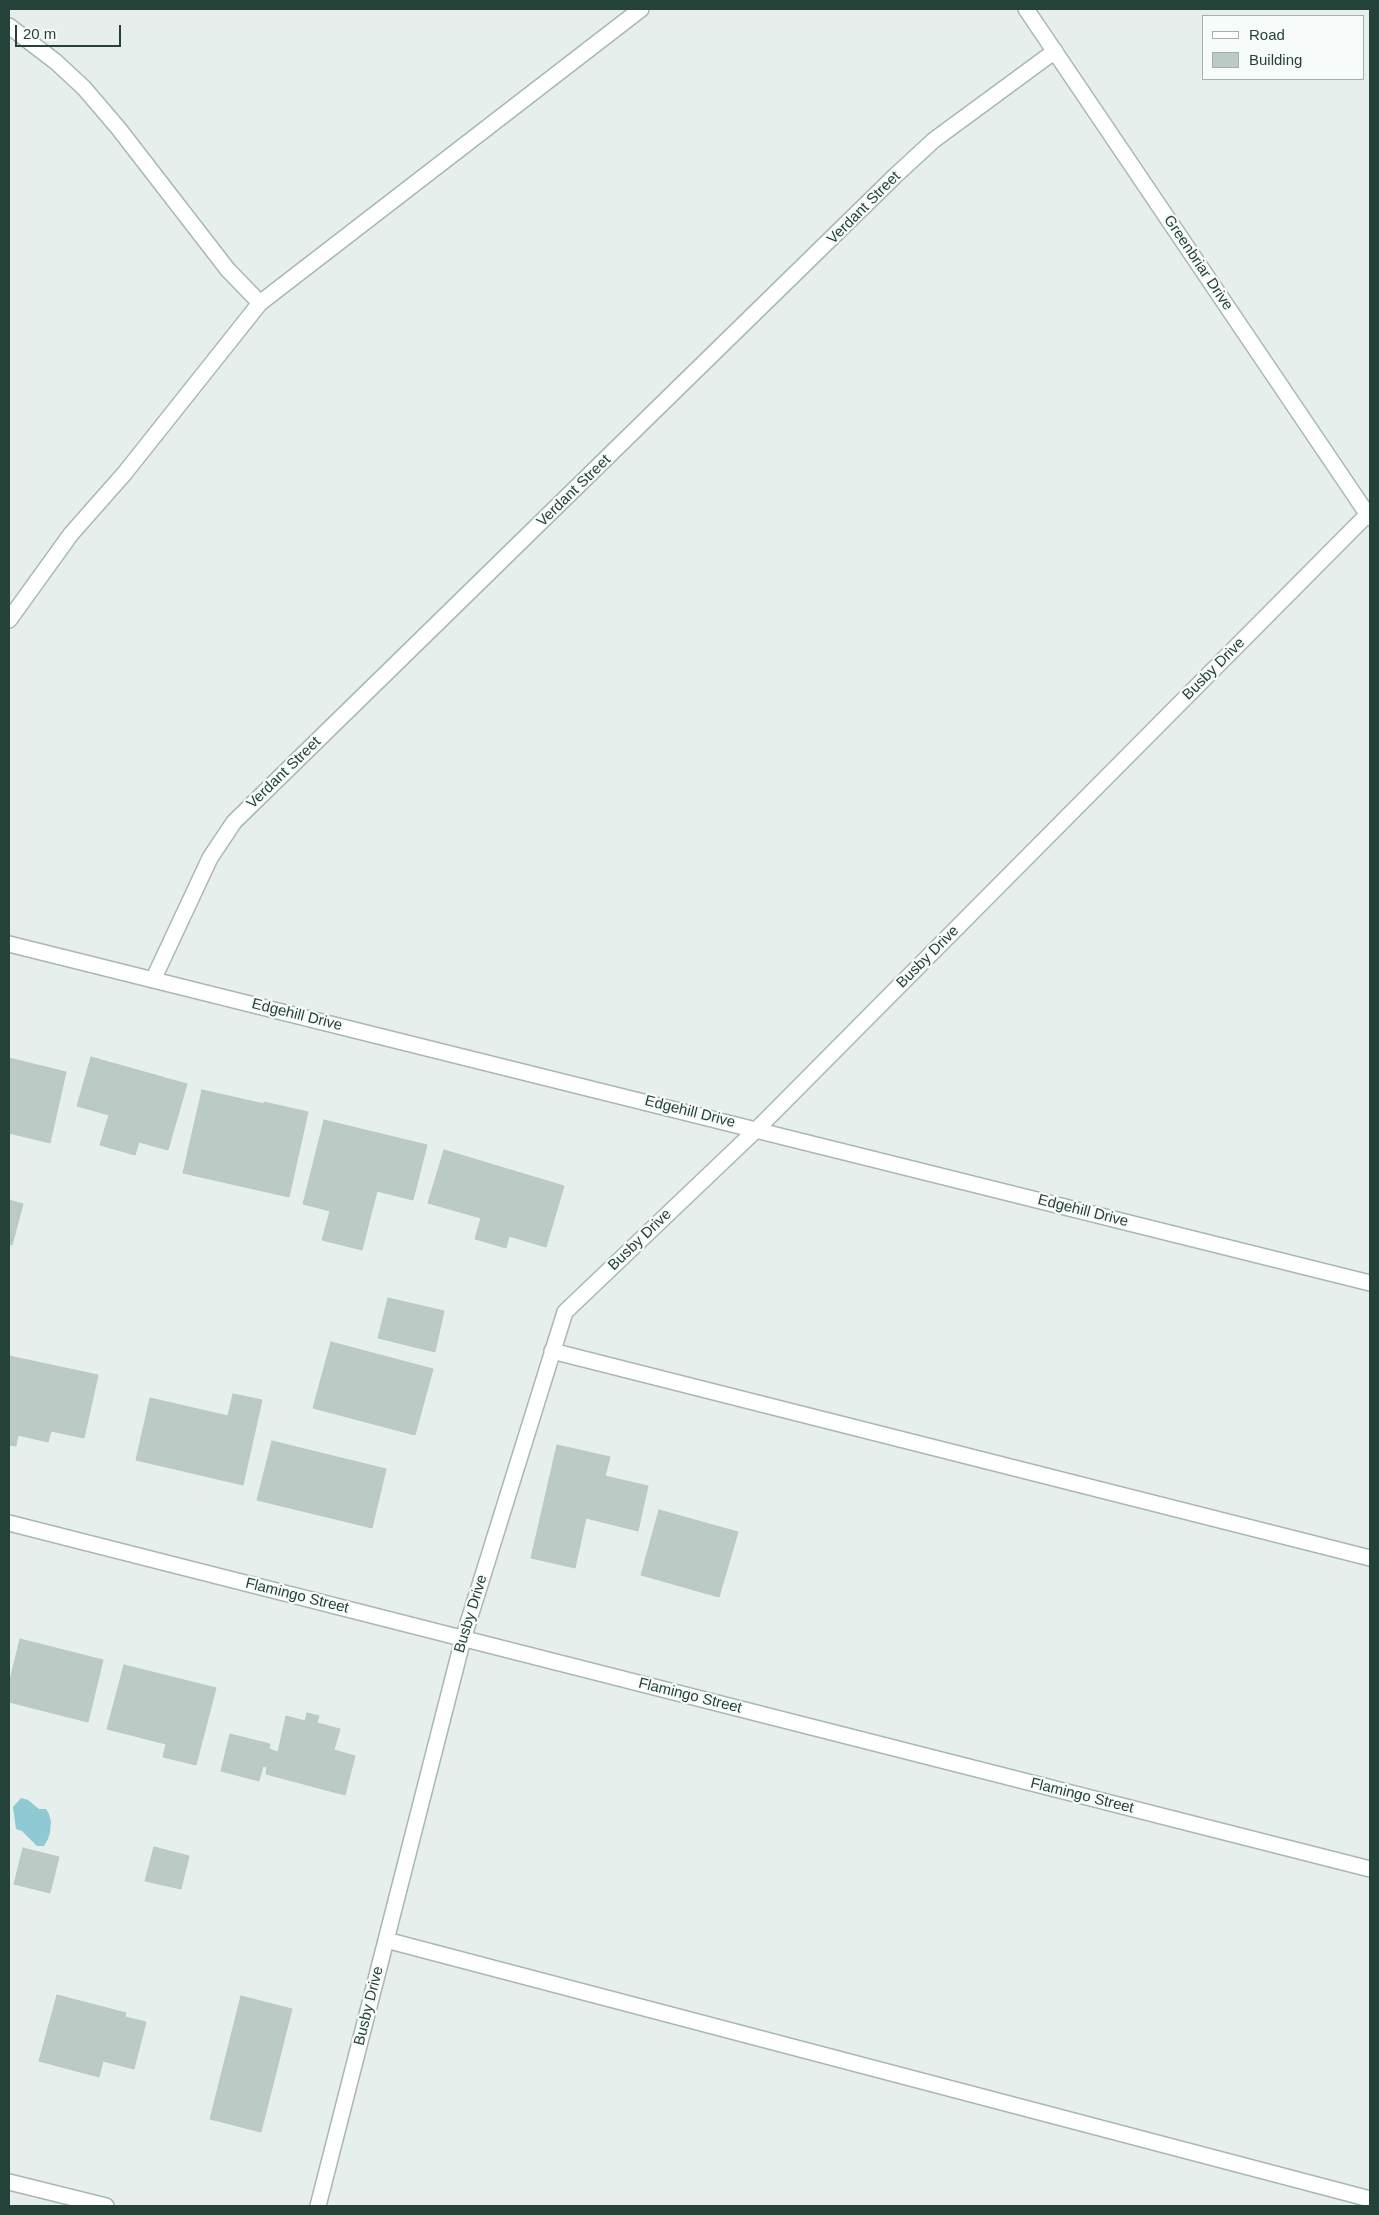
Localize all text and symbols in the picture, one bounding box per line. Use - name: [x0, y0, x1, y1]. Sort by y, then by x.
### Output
- scale bar: [18, 15, 124, 47]
- legend: [1202, 15, 1364, 80]
- text: 20 m: [23, 25, 56, 42]
- text: Road: [1249, 26, 1285, 43]
- text: Building: [1249, 51, 1302, 68]
- street label: Verdant Street: [824, 168, 904, 248]
- street label: Greenbriar Drive: [1160, 212, 1236, 314]
- street label: Verdant Street: [533, 451, 615, 531]
- street label: Busby Drive: [1179, 634, 1249, 704]
- street label: Verdant Street: [243, 733, 325, 813]
- street label: Busby Drive: [893, 922, 963, 992]
- street label: Edgehill Drive: [250, 995, 344, 1035]
- street label: Edgehill Drive: [643, 1092, 737, 1132]
- street label: Edgehill Drive: [1036, 1191, 1130, 1231]
- street label: Busby Drive: [605, 1205, 675, 1275]
- street label: Busby Drive: [451, 1573, 491, 1655]
- street label: Flamingo Street: [243, 1574, 351, 1618]
- street label: Flamingo Street: [636, 1674, 744, 1718]
- street label: Flamingo Street: [1028, 1774, 1136, 1818]
- street label: Busby Drive: [350, 1965, 388, 2047]

